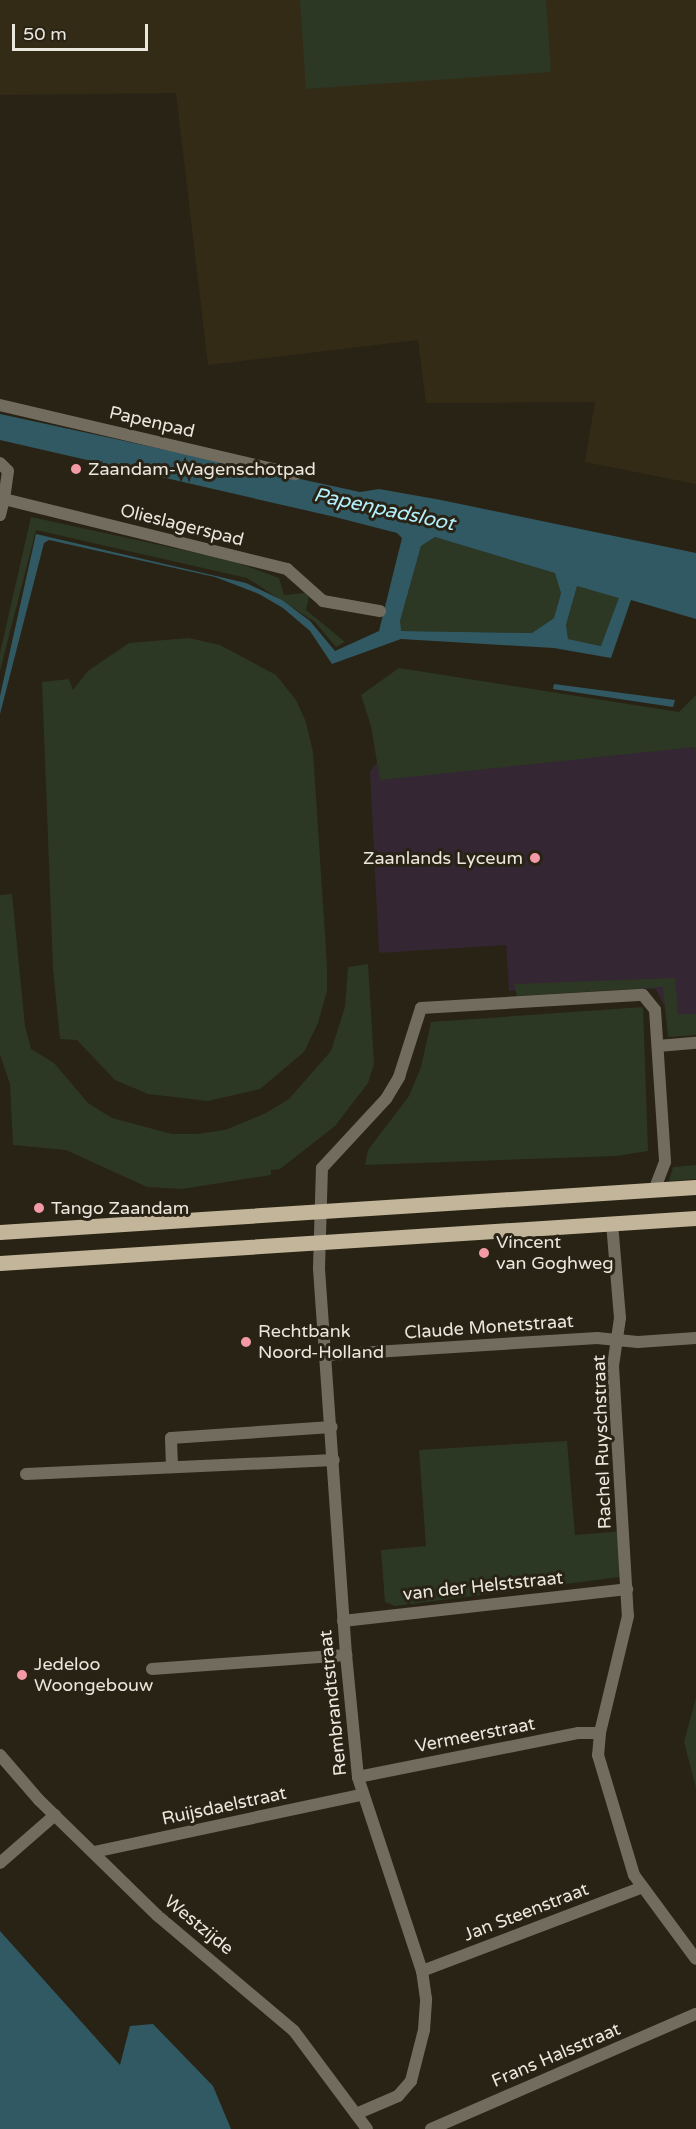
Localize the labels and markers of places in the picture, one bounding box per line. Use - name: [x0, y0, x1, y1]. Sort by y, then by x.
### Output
- place label: Zaandam-Wagenschotpad: [88, 458, 316, 480]
- marker: Zaandam-Wagenschotpad: [69, 462, 83, 476]
- place label: Zaanlands Lyceum: [363, 847, 523, 869]
- marker: Zaanlands Lyceum: [528, 851, 542, 865]
- place label: Tango Zaandam: [51, 1197, 189, 1219]
- marker: Tango Zaandam: [32, 1201, 46, 1215]
- place label: Vincent van Goghweg: [496, 1232, 614, 1274]
- marker: Vincent van Goghweg: [477, 1246, 491, 1260]
- place label: Rechtbank Noord-Holland: [258, 1321, 384, 1364]
- marker: Rechtbank Noord-Holland: [239, 1335, 253, 1349]
- place label: Jedeloo Woongebouw: [34, 1654, 153, 1696]
- marker: Jedeloo Woongebouw: [15, 1668, 29, 1682]

